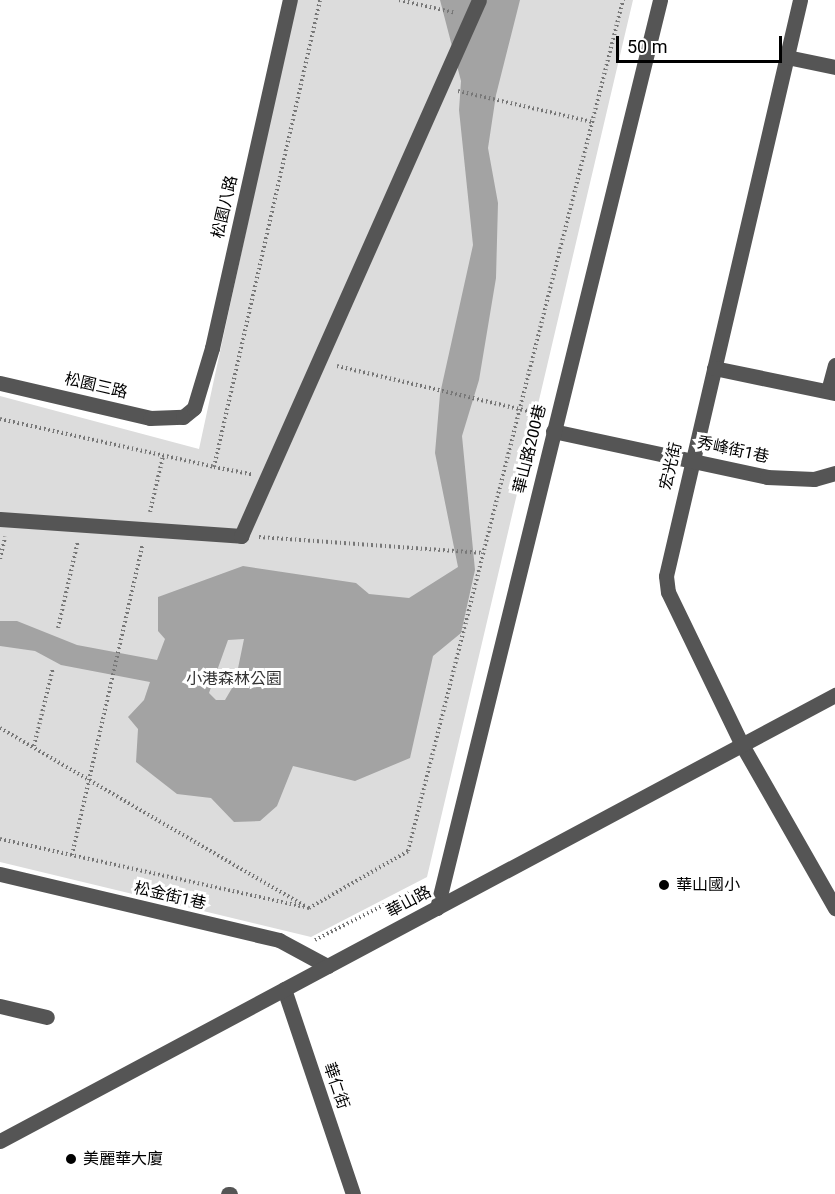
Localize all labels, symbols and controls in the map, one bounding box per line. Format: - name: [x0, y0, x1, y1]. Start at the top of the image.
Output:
- scale bar: [619, 24, 786, 62]
- text: 50 m: [627, 36, 667, 57]
- street label: 松園八路: [208, 174, 242, 240]
- street label: 松園三路: [63, 369, 129, 403]
- street label: 華山路200巷: [510, 403, 550, 495]
- street label: 秀峰街1巷: [695, 433, 771, 467]
- street label: 宏光街: [656, 440, 686, 492]
- park label: 小港森林公園: [186, 669, 282, 689]
- place label: 華山國小: [676, 875, 740, 895]
- street label: 松金街1巷: [132, 878, 208, 914]
- marker: 華山國小: [657, 878, 671, 892]
- street label: 華山路: [383, 882, 435, 922]
- street label: 華仁街: [319, 1060, 353, 1112]
- place label: 美麗華大廈: [83, 1149, 163, 1169]
- marker: 美麗華大廈: [64, 1152, 78, 1166]

